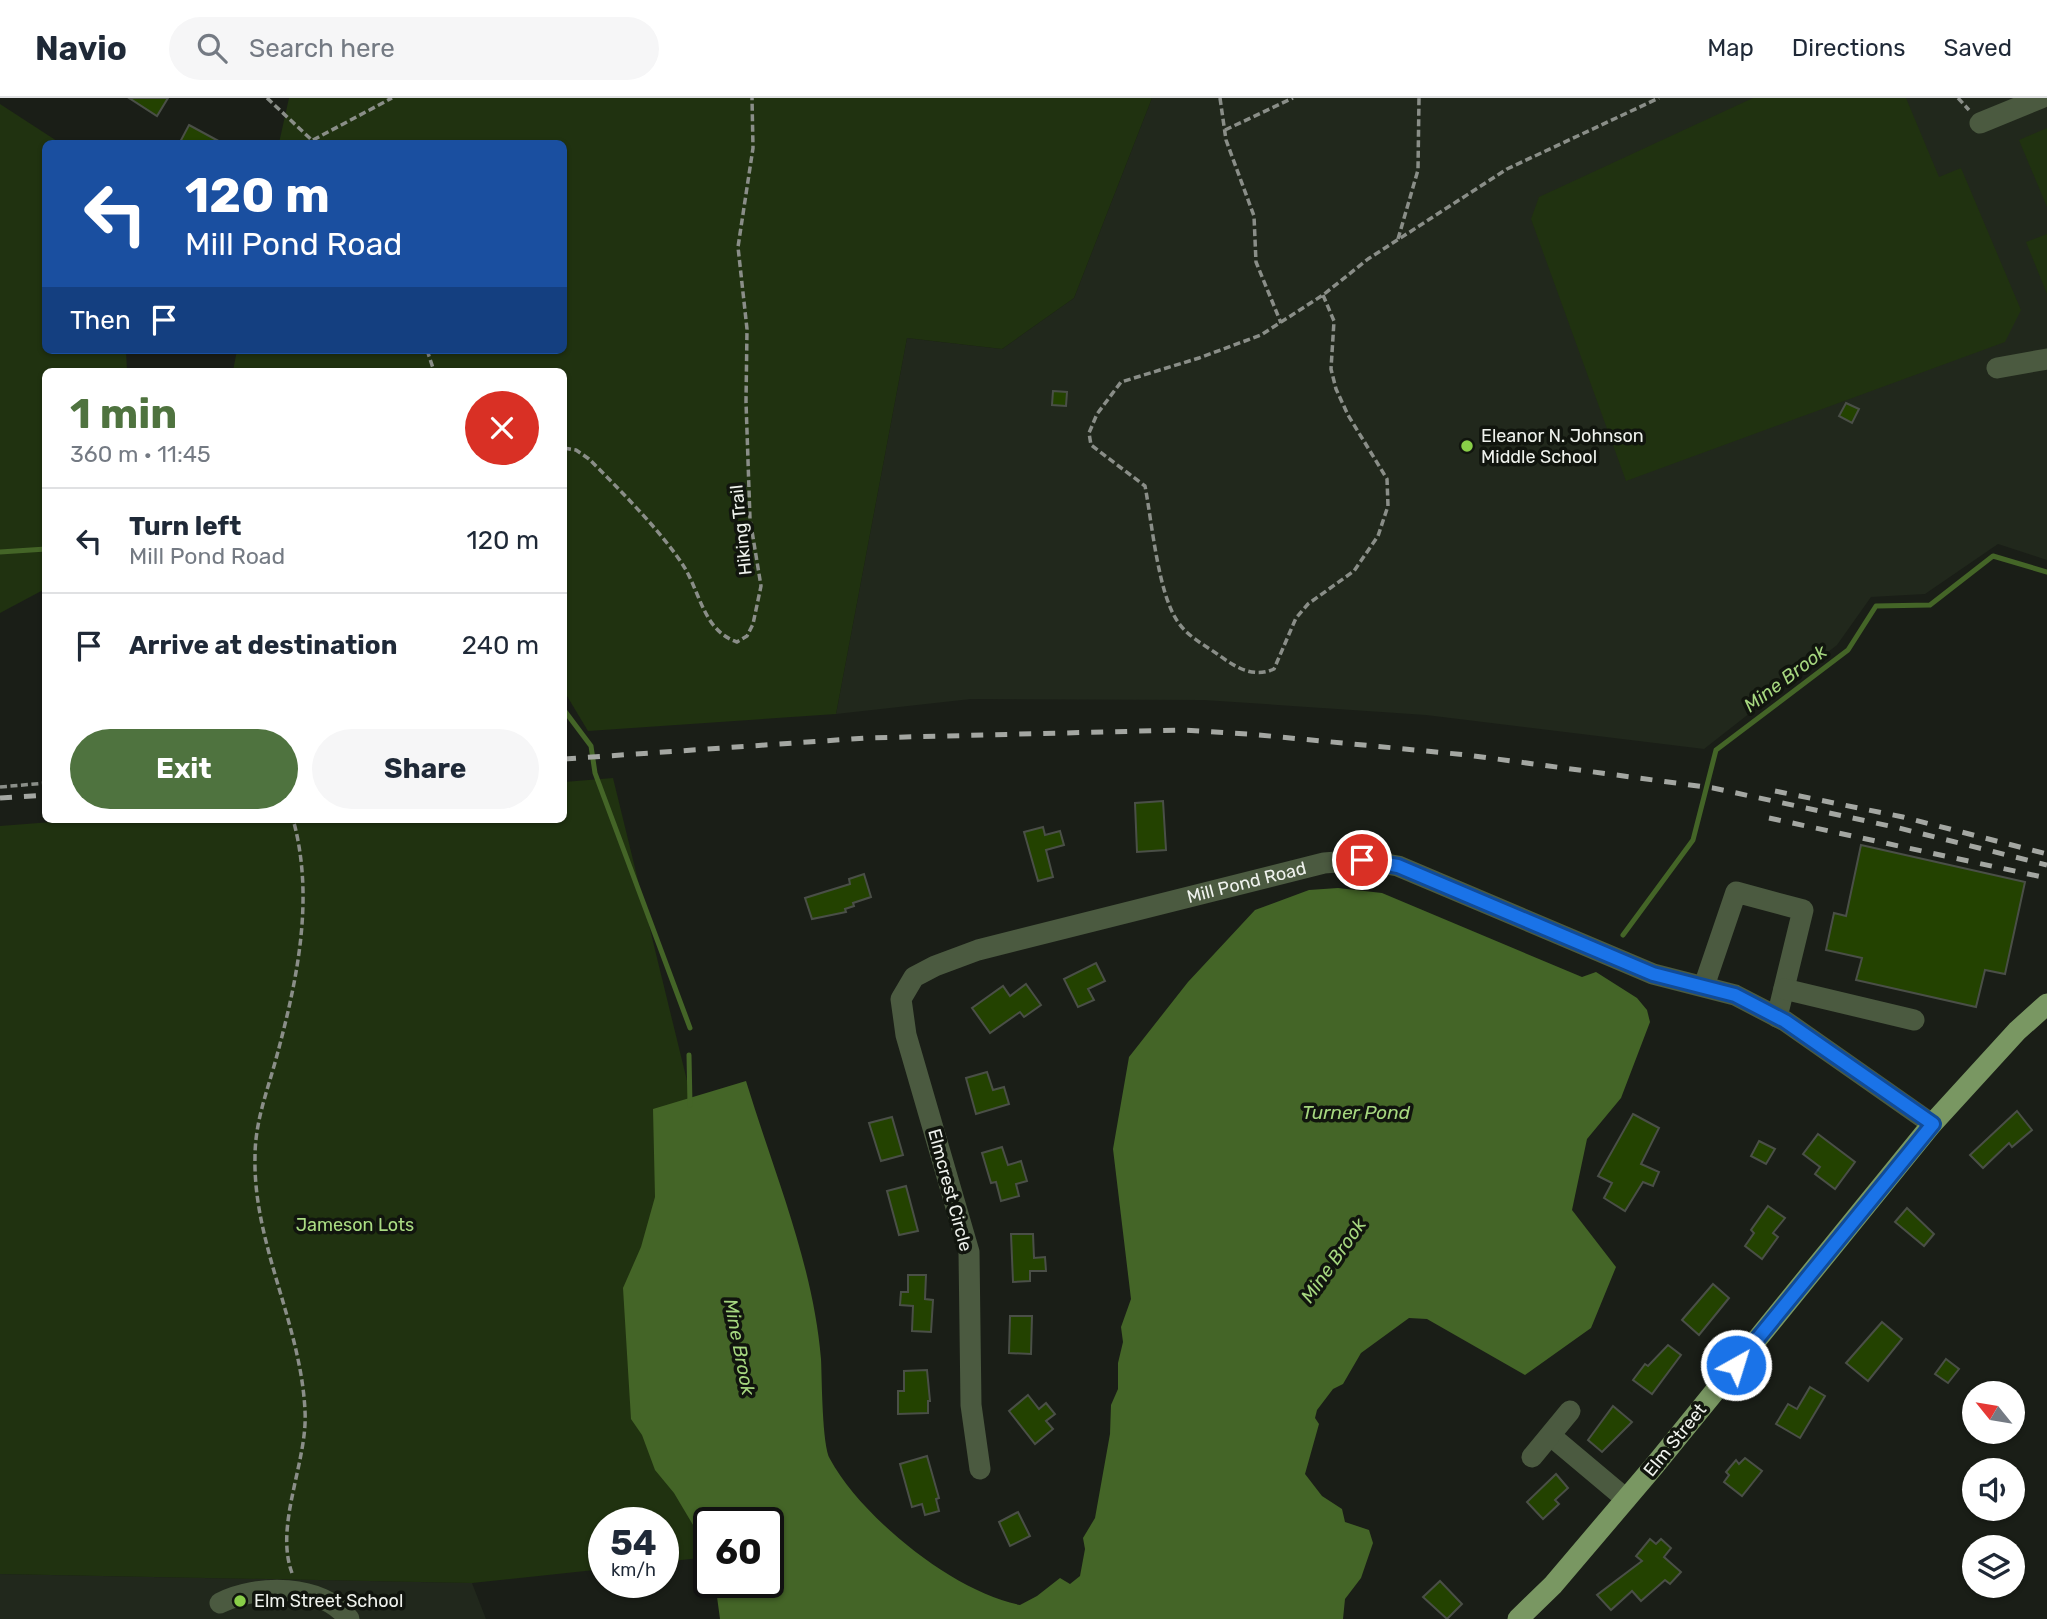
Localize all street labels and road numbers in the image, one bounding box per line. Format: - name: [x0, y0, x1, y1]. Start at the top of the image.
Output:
- street label: Hiking Trail: [725, 484, 757, 576]
- street label: Mill Pond Road: [1185, 857, 1309, 908]
- street label: Elmcrest Circle: [923, 1126, 977, 1254]
- street label: Elm Street: [1639, 1399, 1711, 1481]

